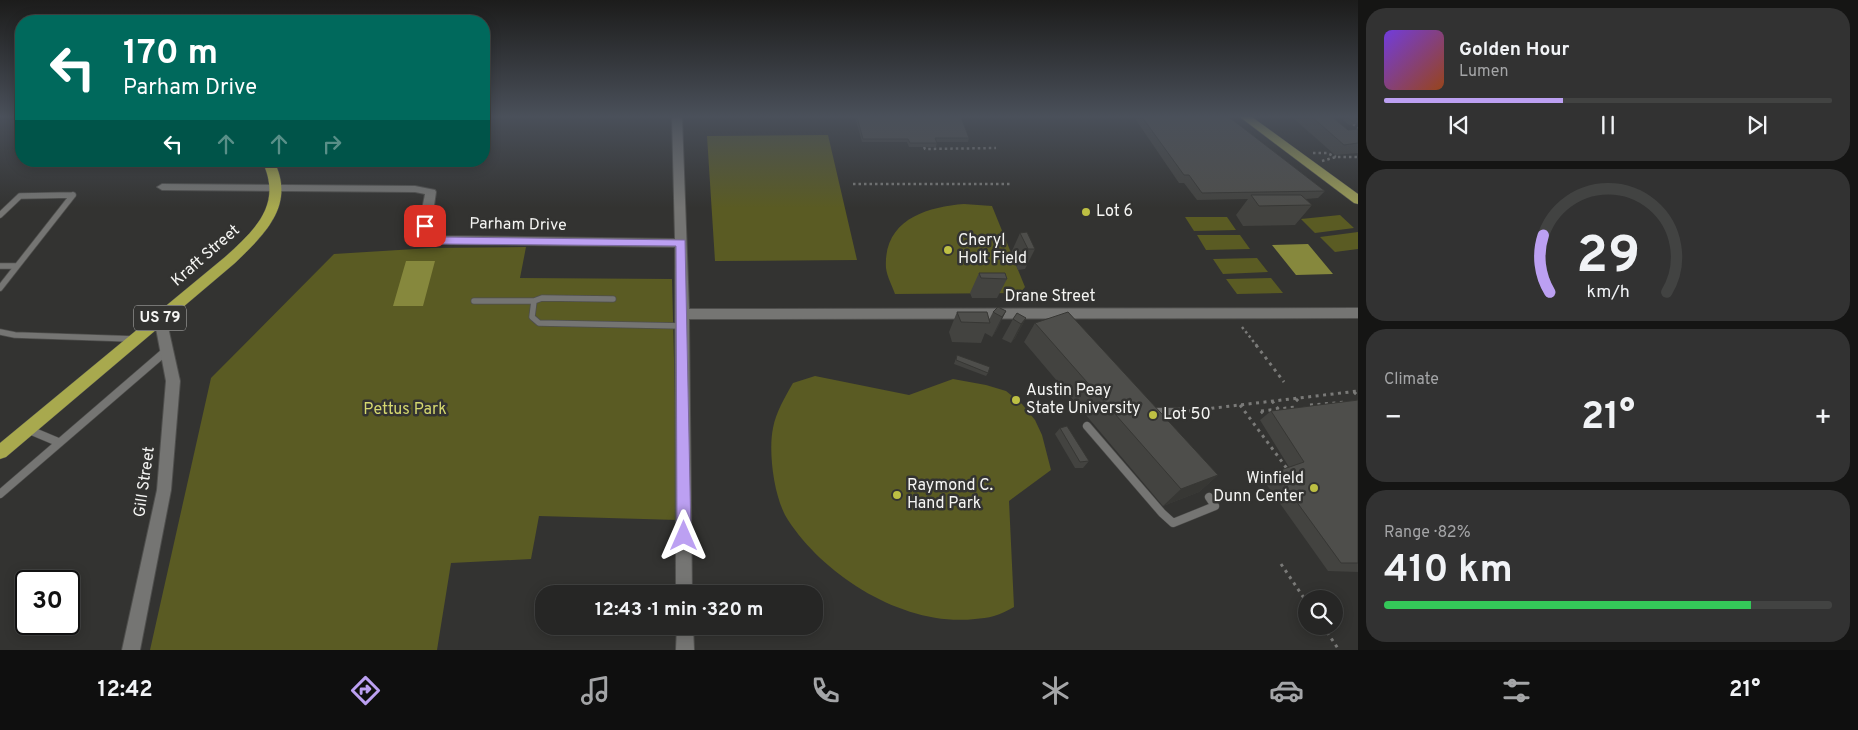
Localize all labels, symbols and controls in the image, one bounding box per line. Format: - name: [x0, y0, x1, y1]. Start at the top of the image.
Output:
- text: 170 m: [123, 32, 218, 76]
- icon: left: [40, 35, 105, 100]
- text: Golden Hour: [1459, 38, 1570, 62]
- text: Lumen: [1459, 62, 1509, 82]
- text: Parham Drive: [123, 75, 257, 102]
- icon: previous: [1445, 111, 1473, 139]
- icon: pause: [1594, 111, 1622, 139]
- icon: next: [1743, 111, 1771, 139]
- icon: left: [159, 130, 187, 158]
- icon: ahead: [212, 130, 240, 158]
- icon: ahead: [265, 130, 293, 158]
- icon: right: [318, 130, 346, 158]
- place label: Lot 6: [1096, 202, 1133, 222]
- pin: [404, 205, 446, 247]
- marker: Lot 6: [1080, 206, 1092, 218]
- icon: arrive: [411, 212, 439, 240]
- street label: Parham Drive: [469, 214, 567, 236]
- street label: Kraft Street: [168, 221, 244, 291]
- text: 29: [1576, 225, 1640, 291]
- place label: Cheryl Holt Field: [958, 231, 1027, 269]
- marker: Cheryl Holt Field: [942, 244, 954, 256]
- text: km/h: [1586, 281, 1630, 304]
- street label: Drane Street: [1004, 287, 1096, 307]
- road number: US 79: [134, 306, 186, 330]
- text: Climate: [1384, 370, 1439, 390]
- place label: Austin Peay State University: [1026, 381, 1141, 419]
- marker: Austin Peay State University: [1010, 394, 1022, 406]
- text: 21°: [1581, 394, 1635, 443]
- park label: Pettus Park: [363, 400, 447, 420]
- text: −: [1384, 401, 1402, 437]
- text: +: [1814, 401, 1832, 437]
- place label: Lot 50: [1163, 405, 1211, 425]
- marker: Lot 50: [1147, 409, 1159, 421]
- street label: Gill Street: [130, 445, 160, 519]
- place label: Winfield Dunn Center: [1213, 469, 1304, 507]
- place label: Raymond C. Hand Park: [907, 476, 993, 514]
- marker: Winfield Dunn Center: [1308, 482, 1320, 494]
- marker: Raymond C. Hand Park: [891, 489, 903, 501]
- position arrow: [657, 509, 709, 561]
- text: Range · 82%: [1384, 523, 1471, 543]
- text: 410 km: [1384, 547, 1513, 596]
- speed limit sign: 30: [15, 570, 80, 635]
- map controls: [1298, 590, 1343, 635]
- button: search: [1298, 590, 1343, 635]
- text: 12:43 · 1 min · 320 m: [595, 598, 763, 622]
- icon: directions: [348, 673, 383, 708]
- icon: music: [578, 673, 613, 708]
- icon: phone: [808, 673, 843, 708]
- icon: climate: [1038, 673, 1073, 708]
- icon: car: [1269, 673, 1304, 708]
- icon: filters: [1499, 673, 1534, 708]
- text: 12:42: [98, 677, 153, 704]
- text: 21°: [1729, 677, 1760, 704]

